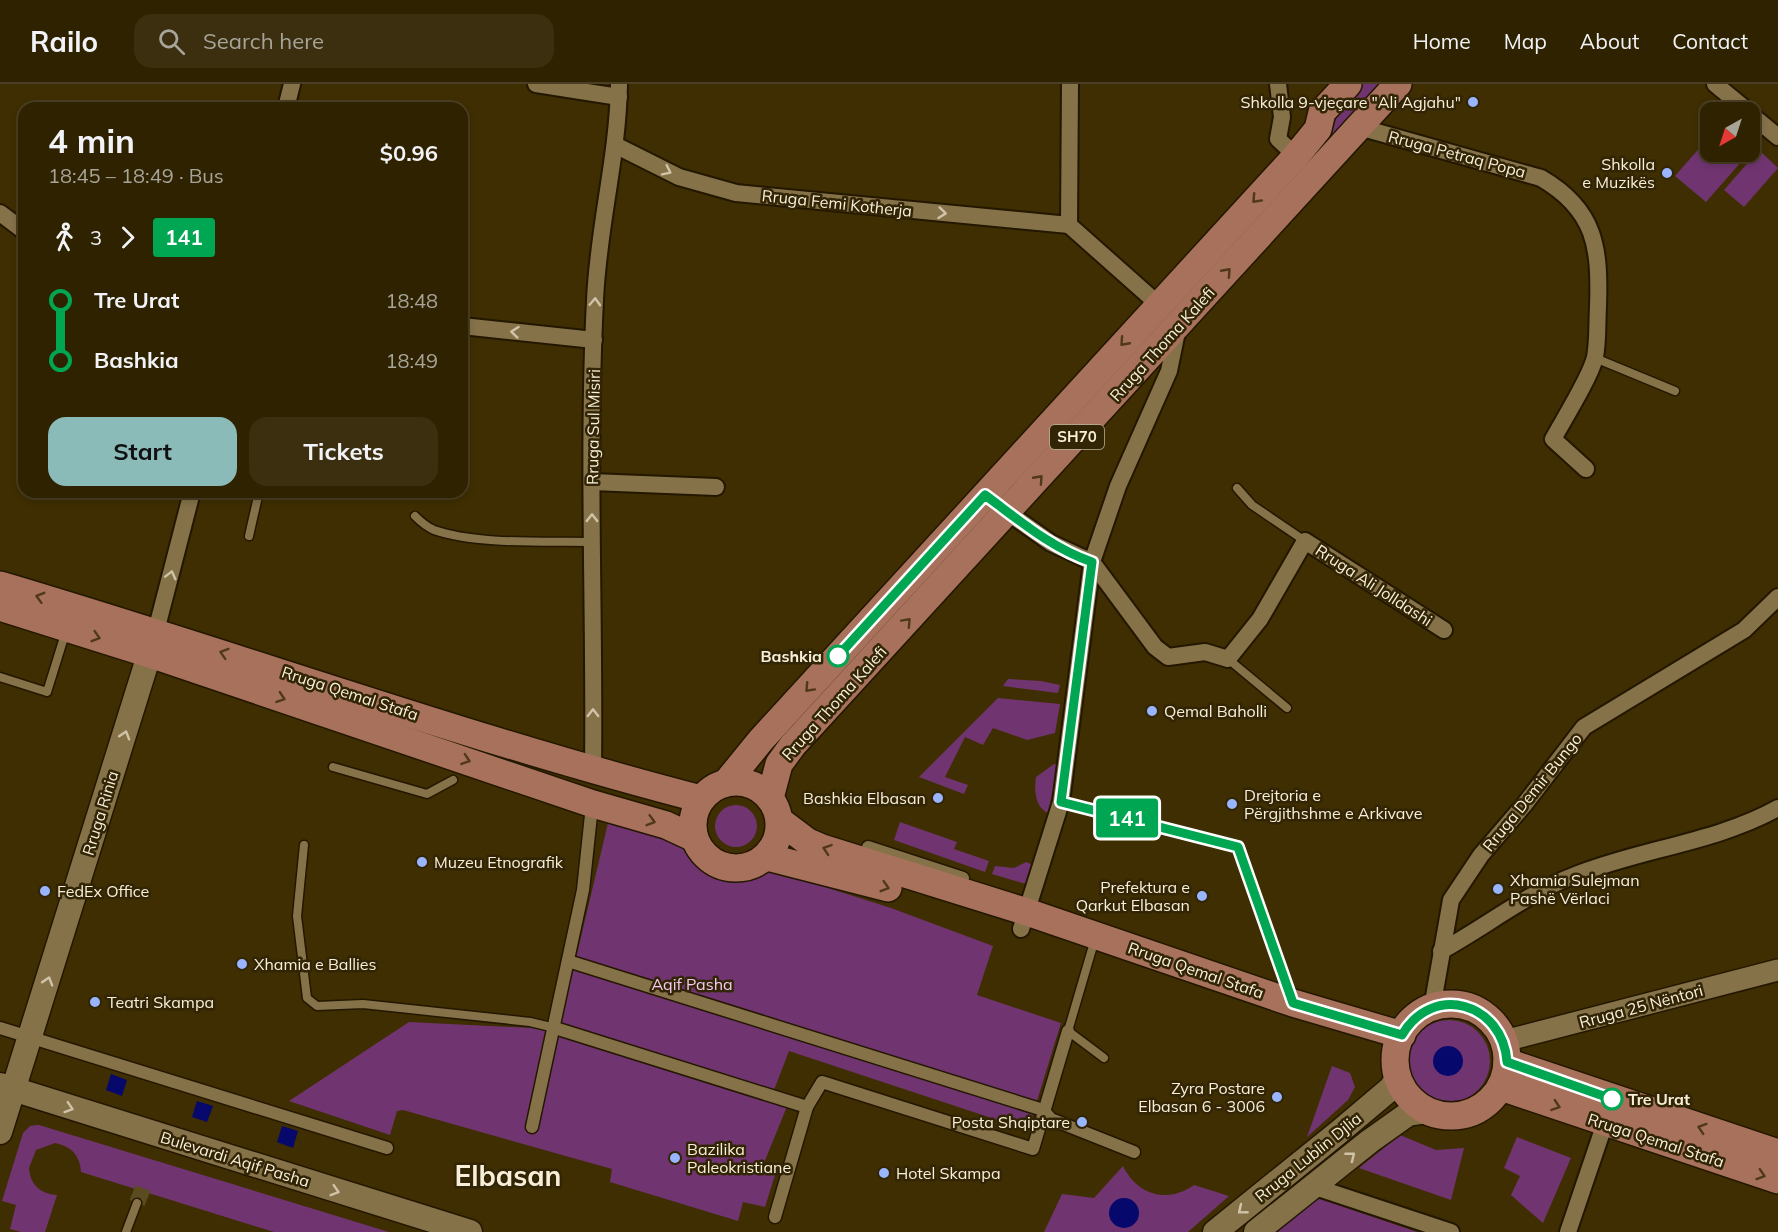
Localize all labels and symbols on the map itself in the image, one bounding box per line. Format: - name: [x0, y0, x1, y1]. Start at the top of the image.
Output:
- place label: Shkolla 9-vjeçare "Ali Agjahu": [1240, 92, 1461, 112]
- marker: Shkolla 9-vjeçare "Ali Agjahu": [1466, 95, 1480, 109]
- north arrow: [1700, 102, 1760, 162]
- street label: Rruga Petraq Popa: [1386, 126, 1528, 182]
- place label: Shkolla e Muzikës: [1582, 154, 1655, 192]
- one-way arrow: [661, 164, 672, 175]
- marker: Shkolla e Muzikës: [1660, 166, 1674, 180]
- street label: Rruga Femi Kotherja: [761, 185, 913, 221]
- one-way arrow: [1252, 192, 1263, 202]
- one-way arrow: [937, 206, 946, 219]
- one-way arrow: [1220, 269, 1231, 279]
- street label: Rruga Thoma Kalefi: [1105, 283, 1219, 405]
- one-way arrow: [589, 297, 602, 306]
- one-way arrow: [511, 326, 520, 339]
- one-way arrow: [1120, 335, 1131, 346]
- street label: Rruga Sul Misiri: [582, 369, 604, 485]
- road number: SH70: [1050, 425, 1104, 449]
- one-way arrow: [1032, 475, 1043, 486]
- one-way arrow: [586, 513, 598, 522]
- street label: Rruga Ali Jolldashi: [1312, 540, 1436, 630]
- one-way arrow: [164, 570, 177, 580]
- one-way arrow: [35, 592, 46, 604]
- one-way arrow: [900, 618, 911, 629]
- one-way arrow: [90, 630, 101, 642]
- street label: Rruga Thoma Kalefi: [777, 642, 891, 764]
- marker: Bashkia: [827, 645, 849, 667]
- place label: Bashkia: [760, 646, 822, 666]
- one-way arrow: [219, 647, 230, 660]
- street label: Rruga Qemal Stafa: [279, 662, 421, 724]
- one-way arrow: [805, 682, 816, 692]
- one-way arrow: [275, 690, 286, 703]
- place label: Qemal Baholli: [1164, 701, 1267, 721]
- marker: Qemal Baholli: [1145, 704, 1159, 718]
- one-way arrow: [587, 708, 599, 717]
- street label: Rruga Demir Bungo: [1478, 729, 1586, 855]
- one-way arrow: [118, 730, 130, 741]
- one-way arrow: [460, 753, 471, 766]
- street label: Rruga Rinia: [78, 768, 122, 858]
- place label: Drejtoria e Përgjithshme e Arkivave: [1244, 785, 1422, 823]
- place label: Bashkia Elbasan: [803, 788, 926, 808]
- marker: Bashkia Elbasan: [931, 791, 945, 805]
- marker: Drejtoria e Përgjithshme e Arkivave: [1225, 797, 1239, 811]
- line badge: 141: [1092, 798, 1162, 838]
- one-way arrow: [645, 814, 656, 826]
- one-way arrow: [822, 843, 833, 856]
- place label: Muzeu Etnografik: [434, 852, 564, 872]
- marker: Muzeu Etnografik: [415, 855, 429, 869]
- place label: Xhamia Sulejman Pashë Vërlaci: [1510, 870, 1640, 908]
- place label: Prefektura e Qarkut Elbasan: [1076, 877, 1190, 915]
- one-way arrow: [879, 880, 890, 892]
- place label: FedEx Office: [57, 881, 149, 901]
- marker: Xhamia Sulejman Pashë Vërlaci: [1491, 882, 1505, 896]
- marker: FedEx Office: [38, 884, 52, 898]
- marker: Prefektura e Qarkut Elbasan: [1195, 889, 1209, 903]
- street label: Rruga Qemal Stafa: [1125, 937, 1267, 1003]
- place label: Xhamia e Ballies: [254, 954, 377, 974]
- marker: Xhamia e Ballies: [235, 957, 249, 971]
- park label: Aqif Pasha: [651, 974, 733, 994]
- one-way arrow: [41, 976, 53, 987]
- street label: Rruga 25 Nëntori: [1577, 980, 1705, 1032]
- place label: Teatri Skampa: [107, 992, 214, 1012]
- marker: Teatri Skampa: [88, 995, 102, 1009]
- place label: Zyra Postare Elbasan 6 - 3006: [1138, 1078, 1265, 1116]
- marker: Tre Urat: [1601, 1088, 1623, 1110]
- place label: Tre Urat: [1628, 1089, 1690, 1109]
- marker: Zyra Postare Elbasan 6 - 3006: [1270, 1090, 1284, 1104]
- one-way arrow: [1550, 1099, 1561, 1112]
- one-way arrow: [63, 1101, 74, 1113]
- street label: Rruga Lublin Djlia: [1251, 1108, 1365, 1206]
- street label: Rruga Qemal Stafa: [1585, 1109, 1727, 1171]
- place label: Posta Shqiptare: [952, 1112, 1070, 1132]
- marker: Posta Shqiptare: [1075, 1115, 1089, 1129]
- one-way arrow: [1698, 1123, 1708, 1136]
- street label: Bulevardi Aqif Pasha: [158, 1127, 312, 1191]
- place label: Bazilika Paleokristiane: [687, 1139, 791, 1177]
- marker: Bazilika Paleokristiane: [668, 1151, 682, 1165]
- one-way arrow: [1344, 1153, 1355, 1164]
- district label: Elbasan: [455, 1158, 561, 1193]
- place label: Hotel Skampa: [896, 1163, 1001, 1183]
- marker: Hotel Skampa: [877, 1166, 891, 1180]
- one-way arrow: [1755, 1167, 1766, 1180]
- one-way arrow: [330, 1184, 340, 1196]
- one-way arrow: [1238, 1203, 1249, 1214]

